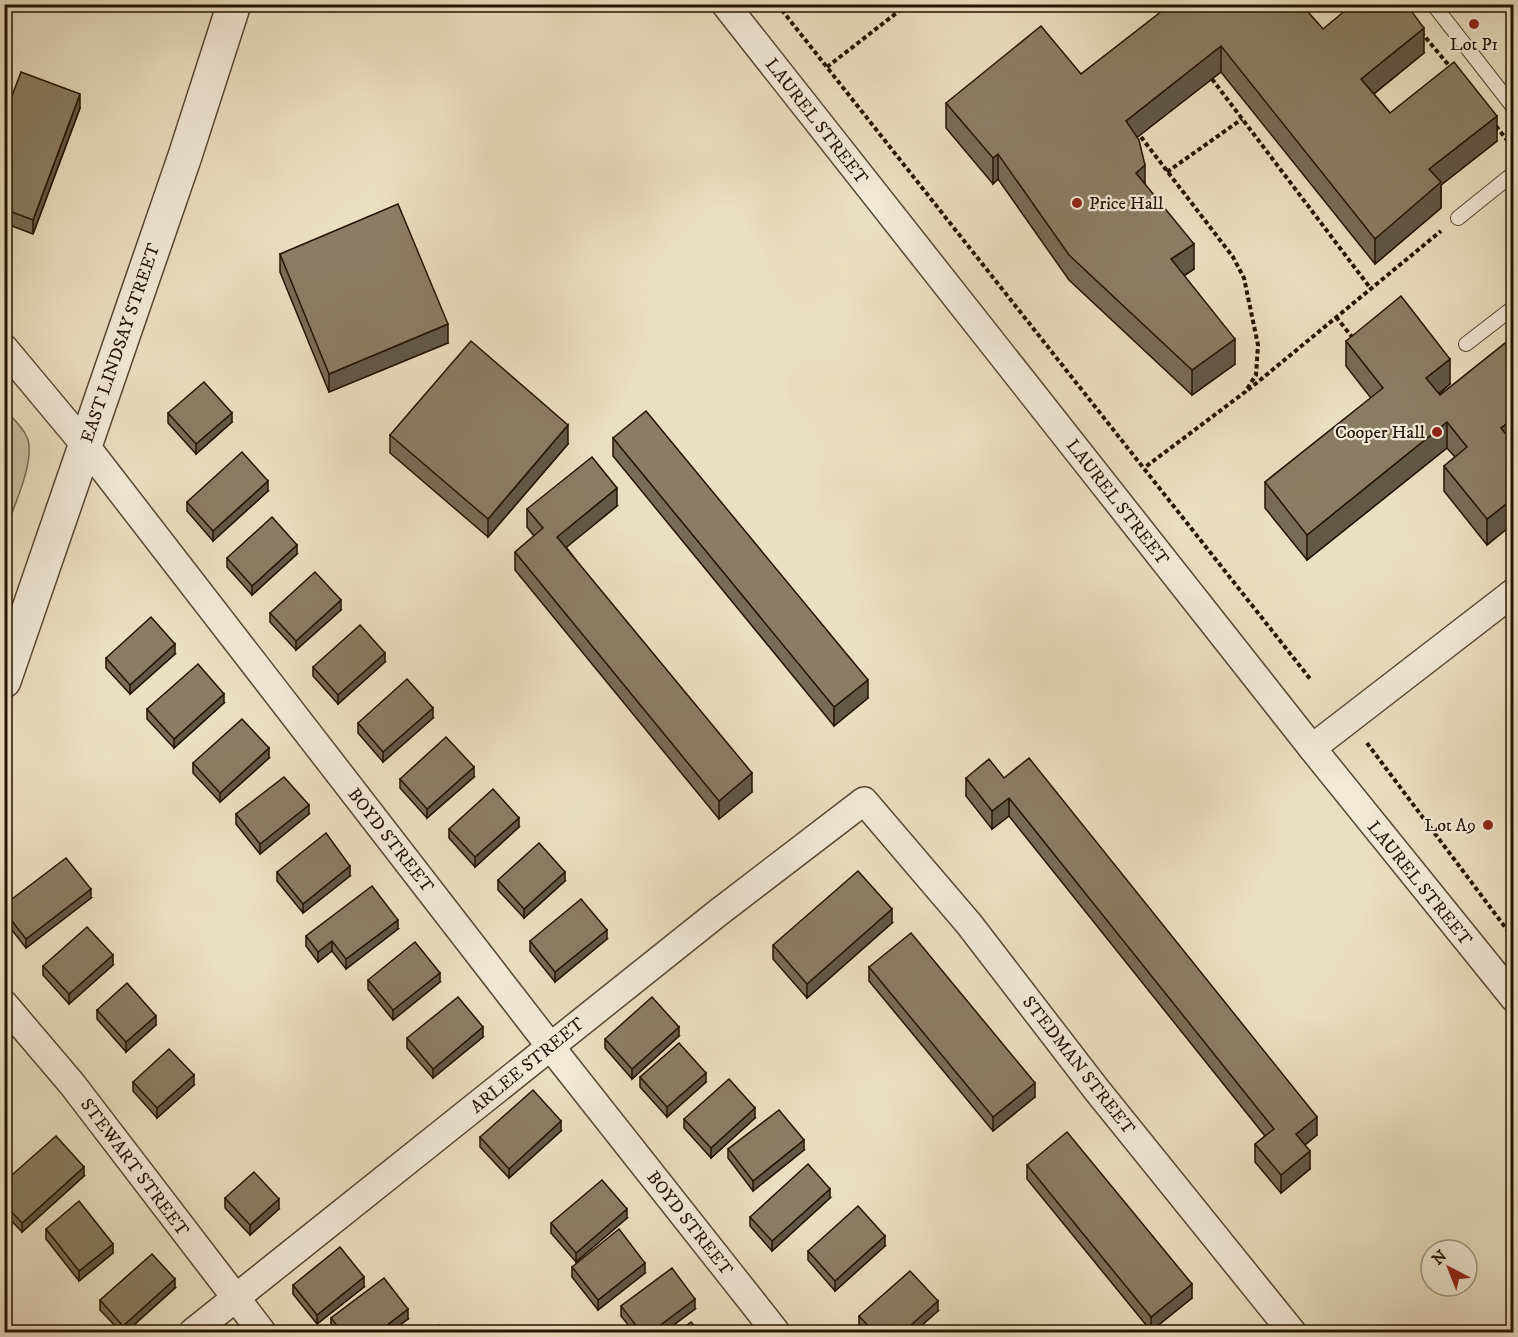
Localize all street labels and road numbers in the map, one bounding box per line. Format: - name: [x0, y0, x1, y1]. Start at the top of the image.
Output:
- street label: LAUREL STREET: [760, 54, 873, 189]
- street label: EAST LINDSAY STREET: [76, 240, 166, 446]
- street label: LAUREL STREET: [1061, 435, 1174, 570]
- street label: BOYD STREET: [343, 784, 438, 898]
- street label: LAUREL STREET: [1362, 817, 1476, 951]
- street label: STEDMAN STREET: [1017, 992, 1139, 1140]
- street label: ARLEE STREET: [466, 1013, 589, 1118]
- street label: STEWART STREET: [75, 1094, 193, 1241]
- street label: BOYD STREET: [642, 1167, 737, 1281]

